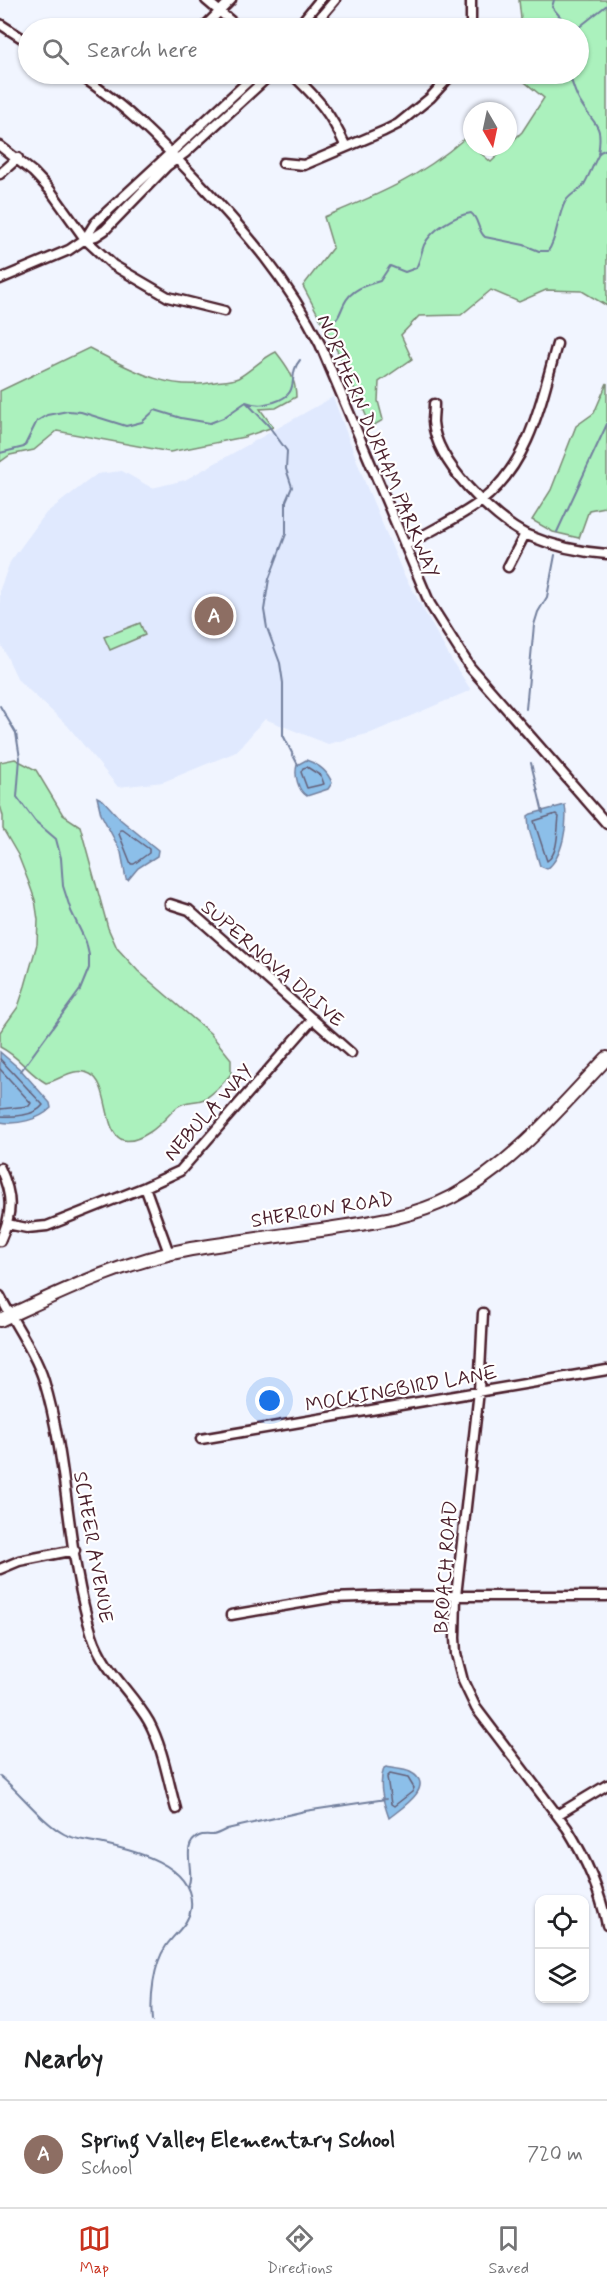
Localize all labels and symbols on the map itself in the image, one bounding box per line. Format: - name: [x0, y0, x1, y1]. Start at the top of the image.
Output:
- north arrow: [463, 102, 517, 156]
- street label: NORTHERN DURHAM PARKWAY: [310, 311, 446, 583]
- pin: A: [194, 594, 234, 638]
- street label: SUPERNOVA DRIVE: [195, 894, 349, 1034]
- street label: NEBULA WAY: [158, 1059, 260, 1167]
- street label: SHERRON ROAD: [249, 1186, 395, 1235]
- street label: MOCKINGBIRD LANE: [303, 1359, 499, 1420]
- your location: [255, 1386, 284, 1415]
- street label: SCHEER AVENUE: [66, 1469, 119, 1625]
- street label: BROACH ROAD: [428, 1500, 465, 1635]

